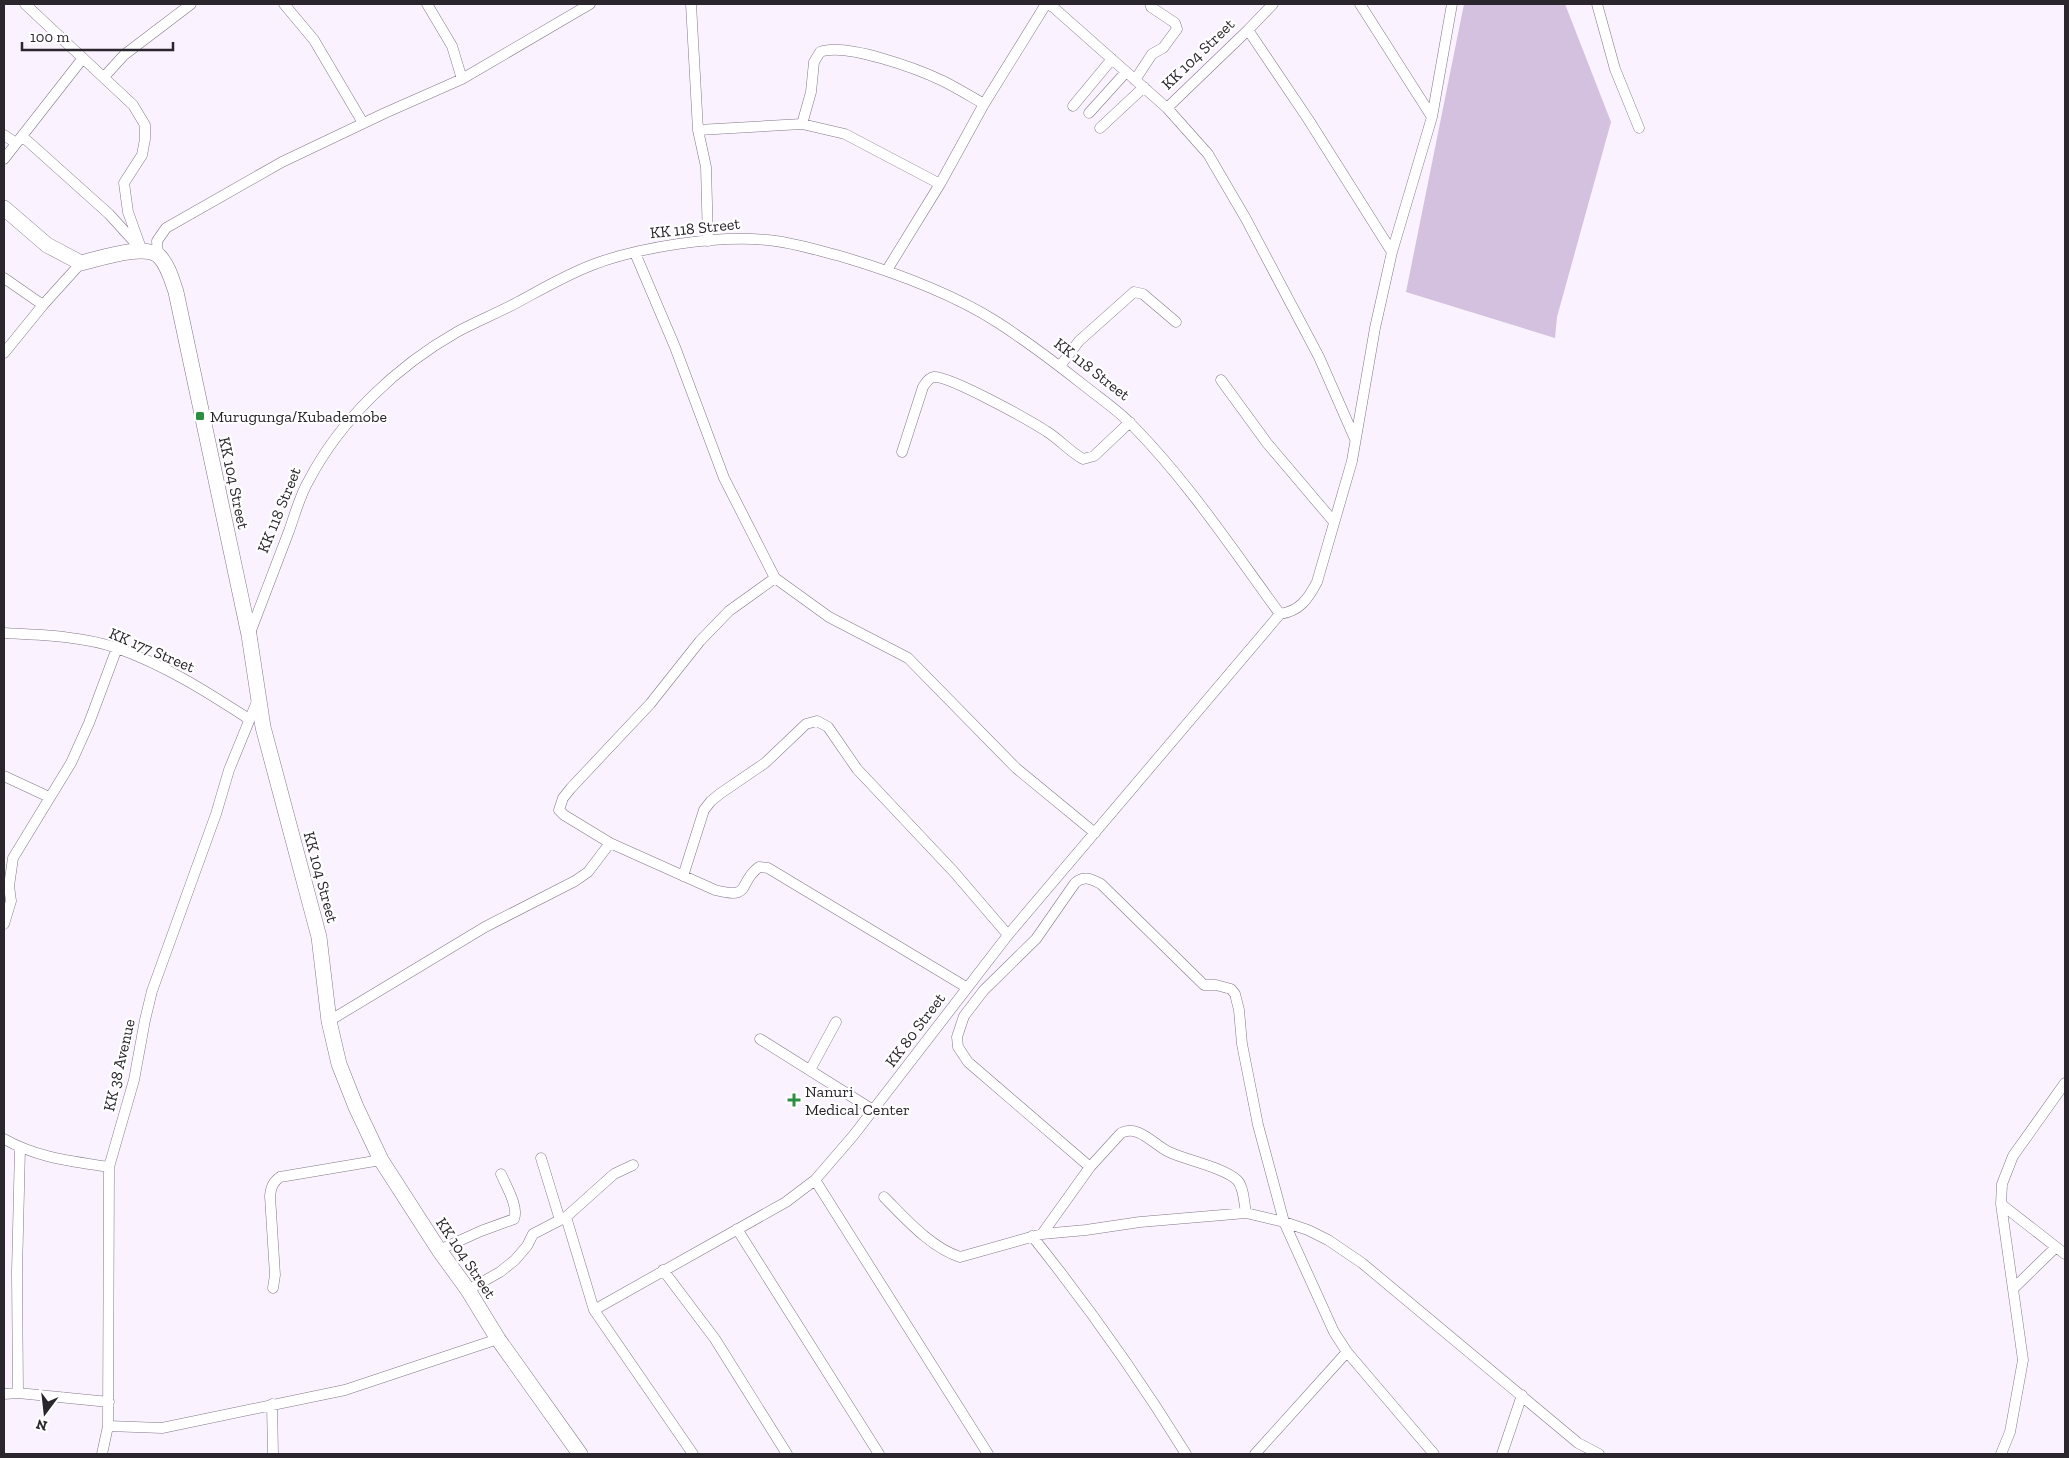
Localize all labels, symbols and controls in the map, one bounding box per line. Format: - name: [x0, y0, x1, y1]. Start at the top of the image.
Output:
- street label: KK 104 Street: [1158, 15, 1238, 93]
- scale bar: [22, 20, 174, 52]
- text: 100 m: [30, 28, 69, 46]
- street label: KK 118 Street: [649, 214, 741, 242]
- street label: KK 118 Street: [1050, 334, 1134, 404]
- place label: Murugunga/Kubademobe: [210, 407, 387, 426]
- marker: Murugunga/Kubademobe: [194, 410, 206, 422]
- street label: KK 104 Street: [215, 435, 253, 531]
- street label: KK 118 Street: [253, 464, 305, 556]
- street label: KK 177 Street: [107, 624, 198, 676]
- street label: KK 104 Street: [300, 829, 342, 925]
- street label: KK 80 Street: [881, 989, 949, 1071]
- street label: KK 38 Avenue: [99, 1017, 139, 1113]
- place label: Nanuri Medical Center: [805, 1082, 910, 1119]
- marker: Nanuri Medical Center: [787, 1093, 801, 1107]
- street label: KK 104 Street: [432, 1214, 500, 1302]
- north arrow: [20, 1388, 70, 1438]
- text: N: [34, 1415, 49, 1435]

